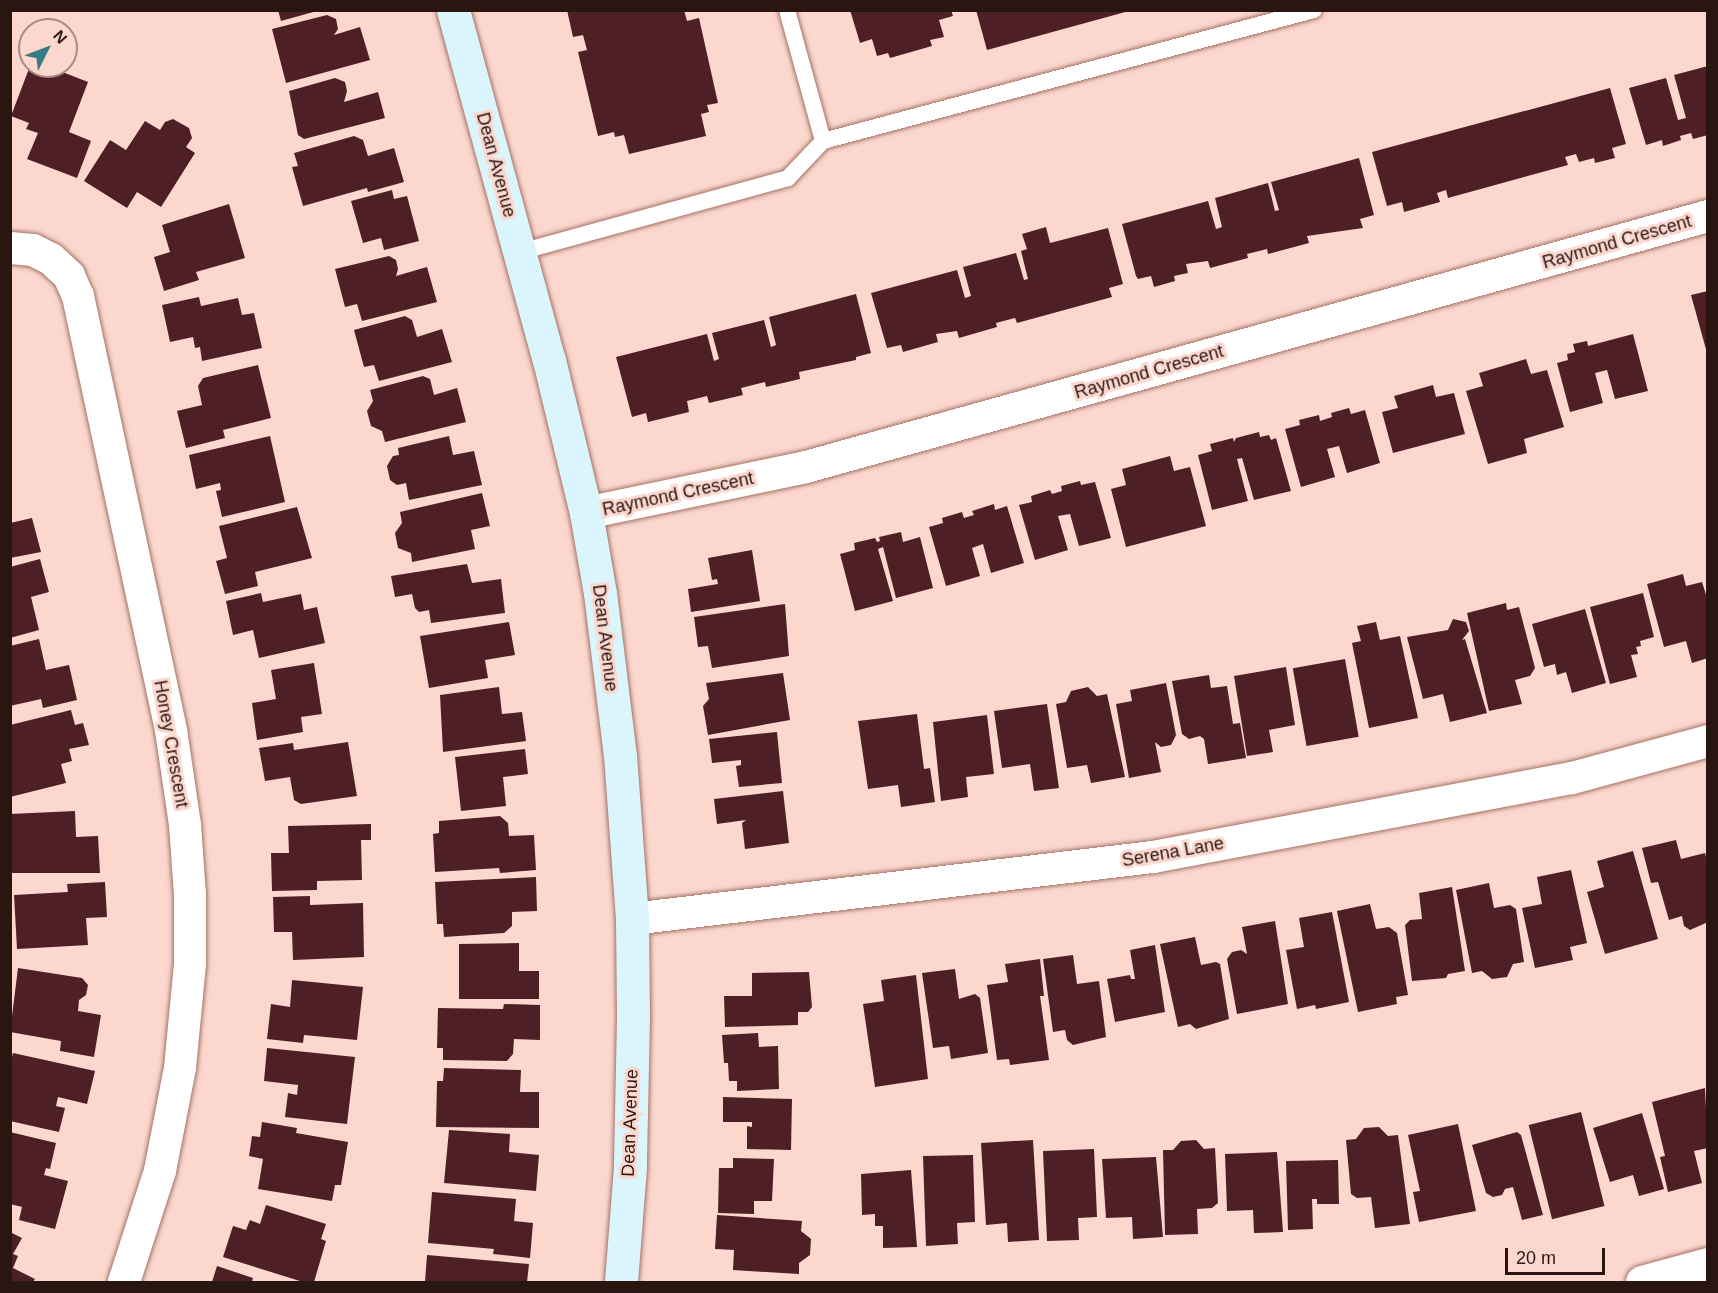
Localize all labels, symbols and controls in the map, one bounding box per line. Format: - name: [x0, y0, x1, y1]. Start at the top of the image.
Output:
- north arrow: [18, 18, 78, 78]
- text: N: [50, 27, 70, 47]
- street label: Dean Avenue: [471, 110, 521, 220]
- street label: Raymond Crescent: [1540, 210, 1694, 274]
- street label: Raymond Crescent: [1072, 340, 1226, 404]
- street label: Raymond Crescent: [600, 467, 756, 521]
- street label: Dean Avenue: [588, 583, 622, 693]
- street label: Honey Crescent: [149, 679, 193, 809]
- street label: Serena Lane: [1120, 832, 1226, 872]
- street label: Dean Avenue: [617, 1068, 643, 1178]
- scale bar: [1508, 1236, 1608, 1274]
- text: 20 m: [1516, 1248, 1556, 1268]

